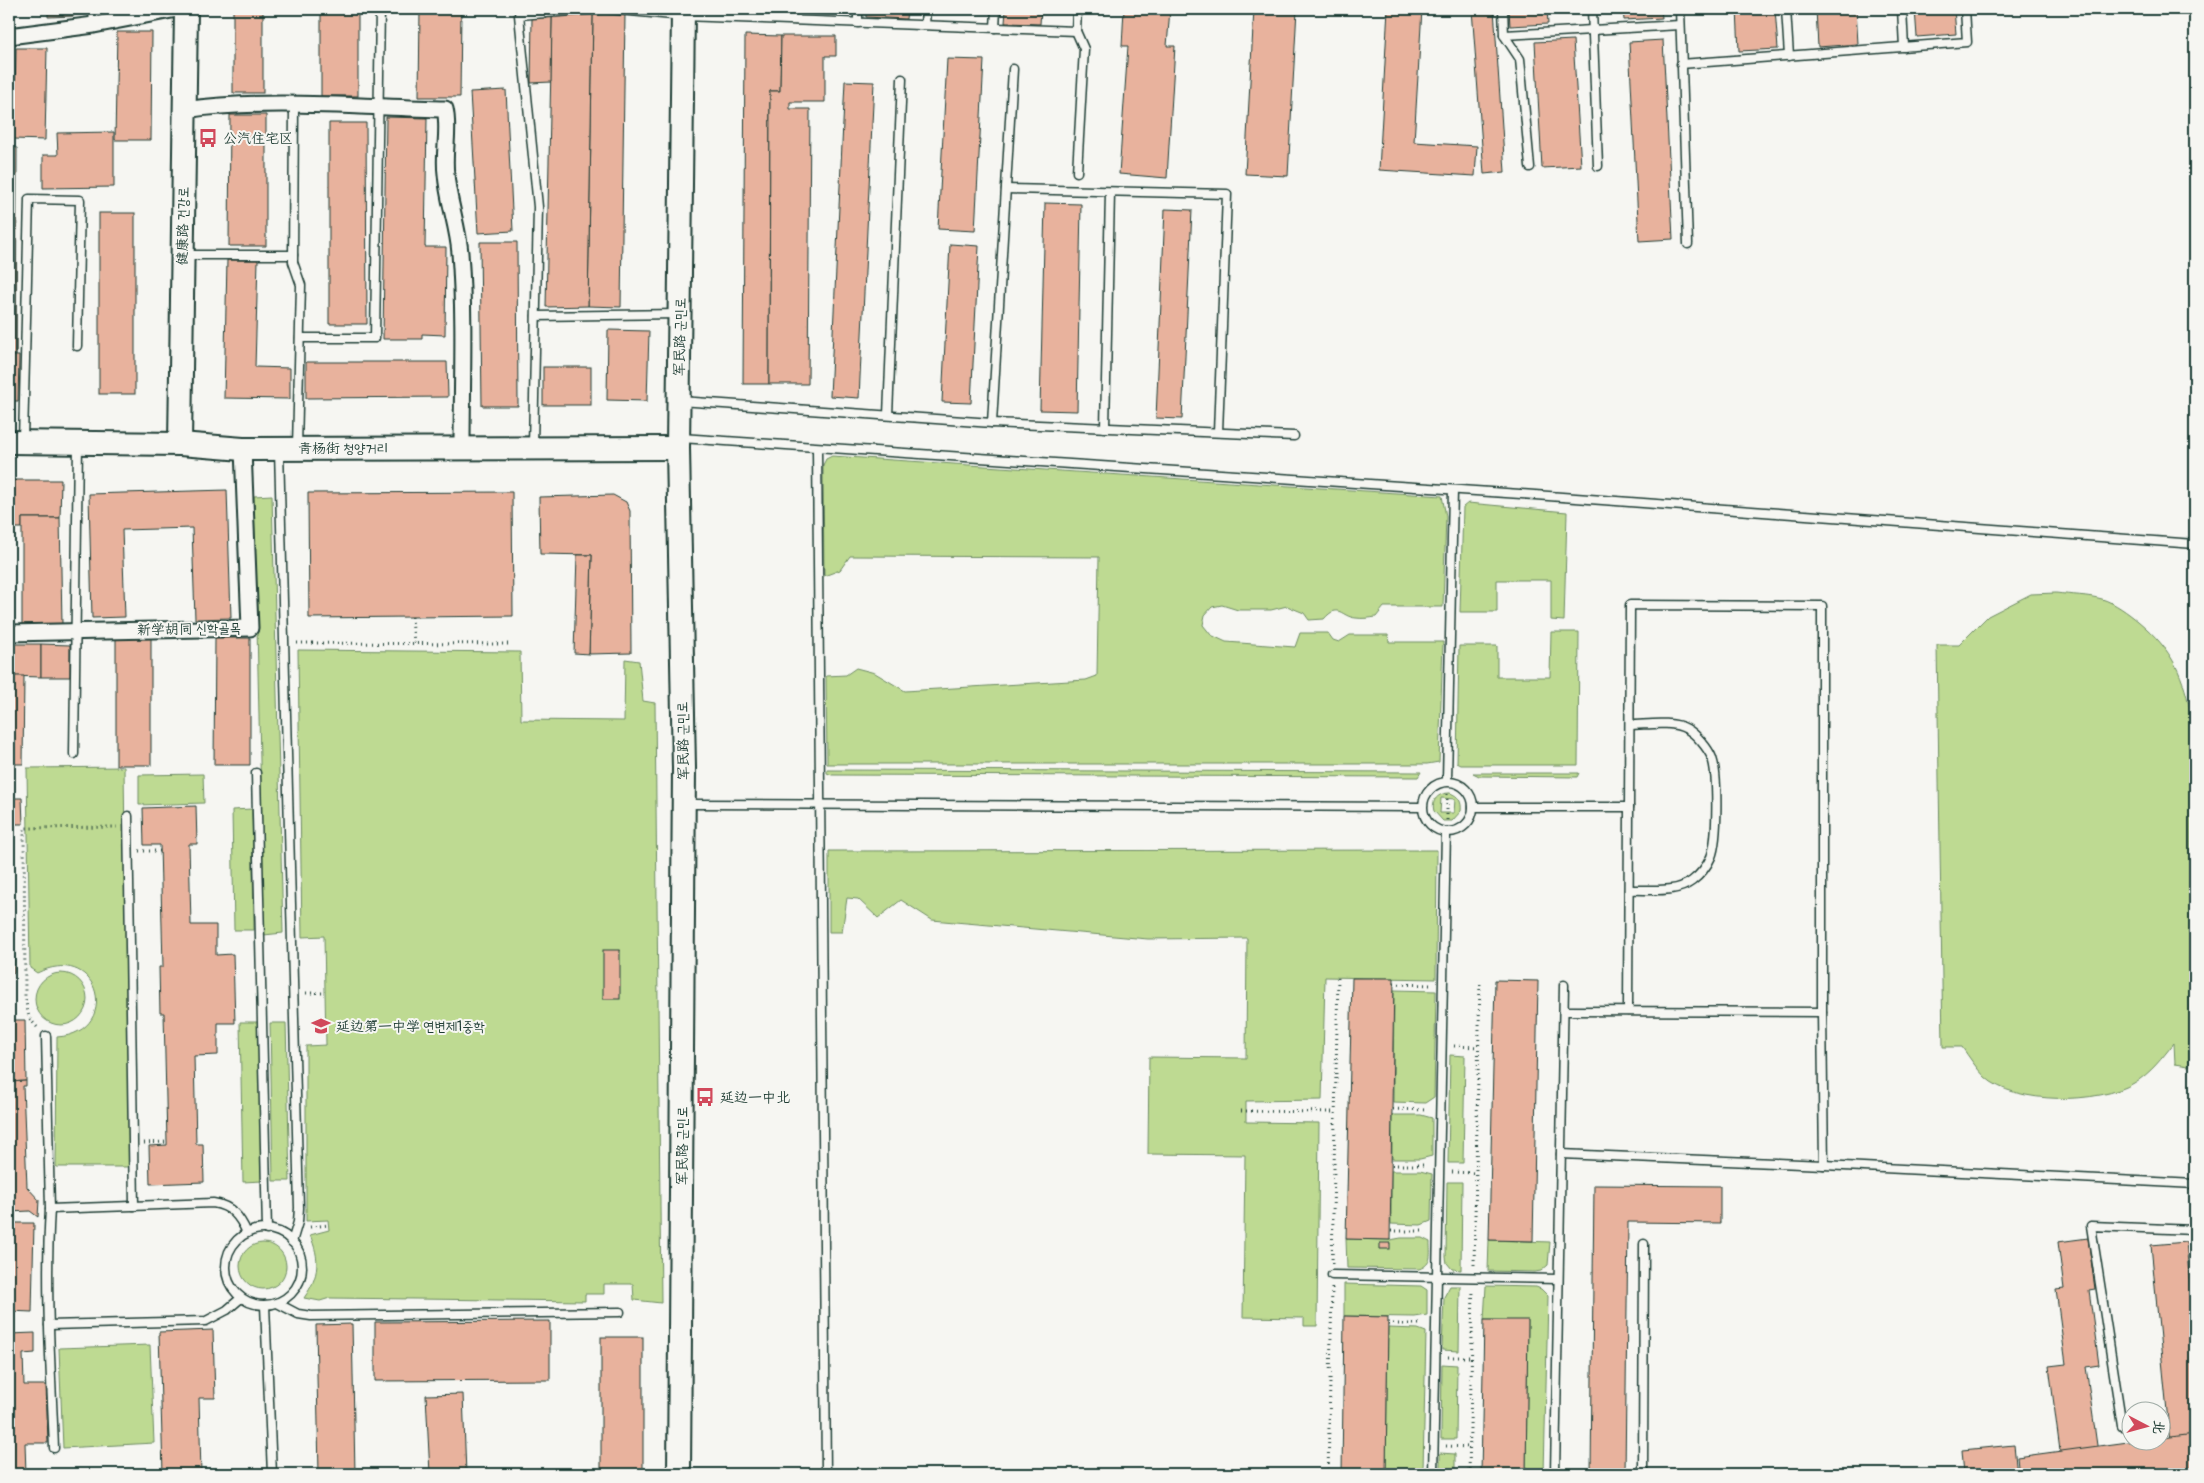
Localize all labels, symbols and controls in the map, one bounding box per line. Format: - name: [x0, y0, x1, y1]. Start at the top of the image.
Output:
- bus stop icon: 公汽住宅区: [197, 127, 219, 149]
- place label: 公汽住宅区: [223, 130, 293, 147]
- street label: 健康路 건강로: [174, 186, 192, 266]
- street label: 军民路 군민로: [671, 297, 689, 377]
- street label: 青杨街 청양거리: [298, 440, 388, 457]
- street label: 新学胡同 신학골목: [137, 620, 241, 638]
- street label: 军民路 군민로: [674, 701, 692, 781]
- school or university icon: 延边第一中学 연변제1중학: [310, 1015, 332, 1037]
- place label: 延边第一中学 연변제1중학: [336, 1018, 485, 1035]
- bus stop icon: 延边一中北: [694, 1086, 716, 1108]
- place label: 延边一中北: [720, 1089, 790, 1106]
- street label: 军民路 군민로: [674, 1107, 691, 1185]
- north arrow: [2122, 1400, 2172, 1450]
- text: 北: [2149, 1419, 2168, 1435]

